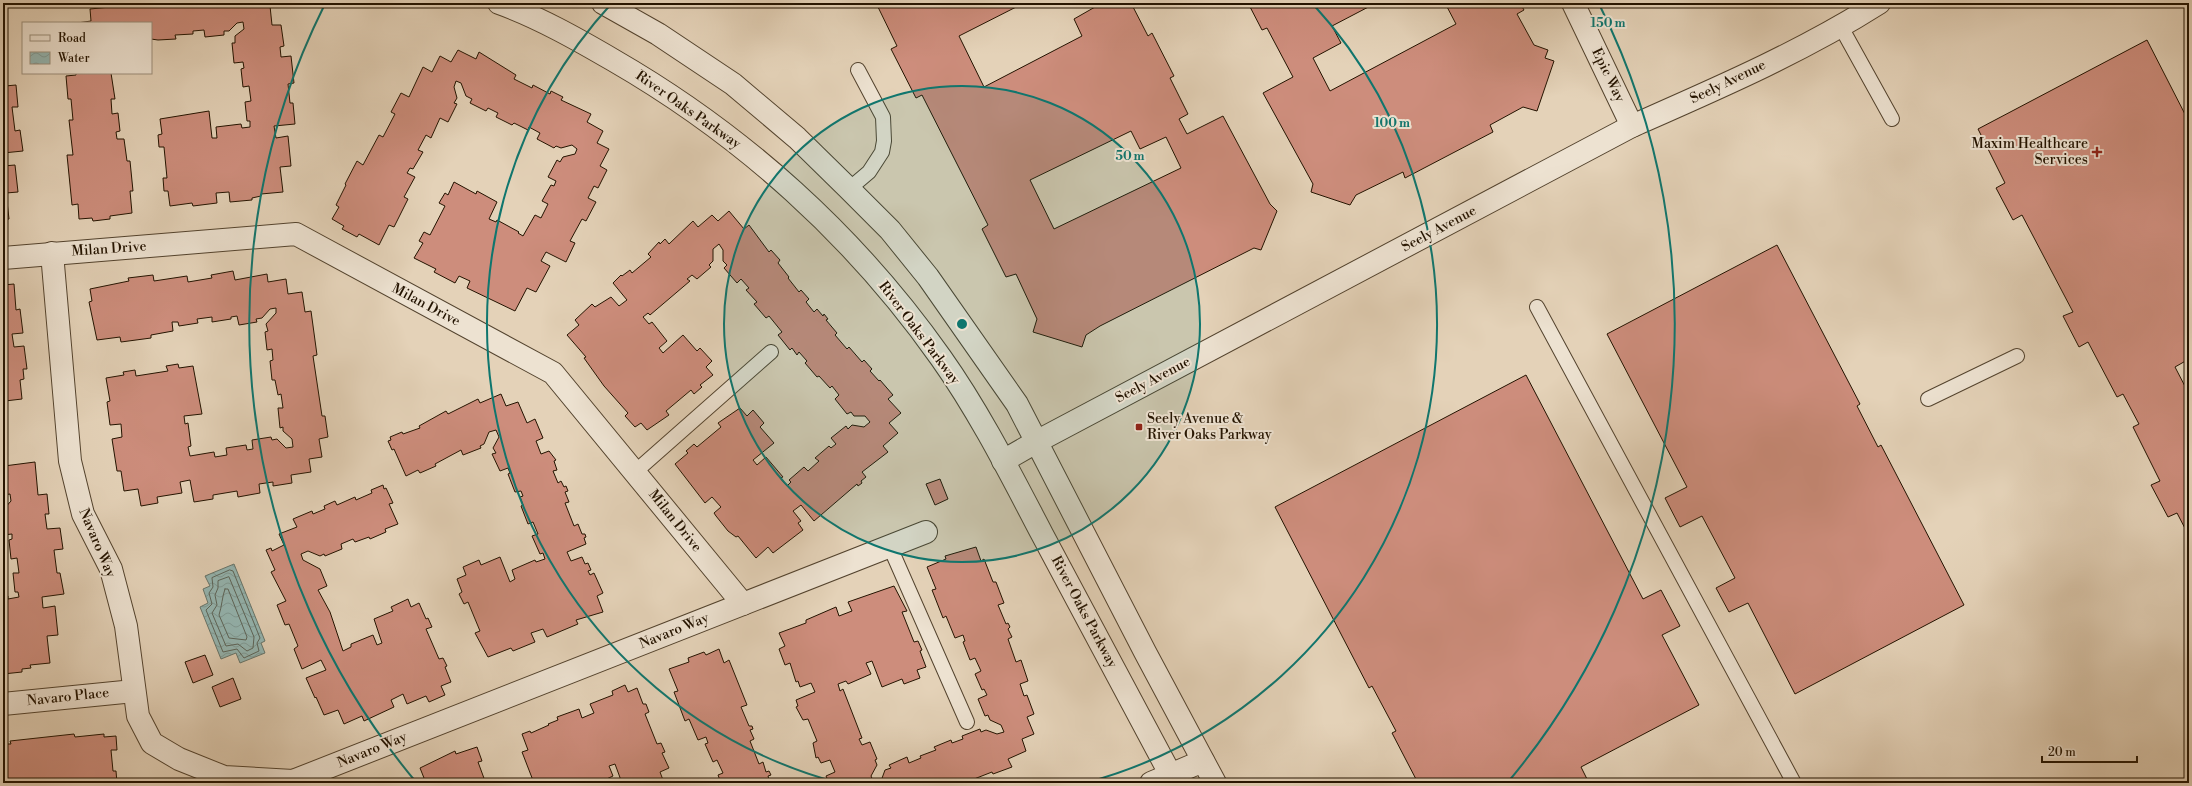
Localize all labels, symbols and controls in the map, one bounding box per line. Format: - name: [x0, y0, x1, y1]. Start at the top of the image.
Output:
- text: 150 m: [1591, 16, 1625, 31]
- legend: [22, 22, 152, 74]
- text: Road: [58, 31, 86, 46]
- street label: Epic Way: [1587, 45, 1629, 105]
- text: Water: [57, 51, 90, 66]
- street label: Seely Avenue: [1687, 56, 1769, 108]
- street label: River Oaks Parkway: [632, 67, 744, 153]
- text: 100 m: [1374, 116, 1410, 131]
- place label: Maxim Healthcare Services: [1972, 135, 2088, 169]
- marker: Maxim Healthcare Services: [2091, 146, 2103, 158]
- text: 50 m: [1115, 149, 1145, 164]
- street label: Seely Avenue: [1398, 202, 1480, 256]
- street label: Milan Drive: [71, 237, 147, 261]
- street label: River Oaks Parkway: [874, 278, 964, 388]
- street label: Milan Drive: [389, 279, 463, 331]
- centre of rings: [955, 317, 969, 331]
- street label: Seely Avenue: [1112, 353, 1194, 407]
- place label: Seely Avenue & River Oaks Parkway: [1147, 410, 1272, 444]
- marker: Seely Avenue & River Oaks Parkway: [1134, 422, 1144, 432]
- street label: Milan Drive: [644, 486, 706, 556]
- street label: Navaro Way: [74, 506, 120, 580]
- street label: River Oaks Parkway: [1047, 553, 1121, 671]
- street label: Navaro Way: [637, 609, 712, 653]
- street label: Navaro Place: [26, 684, 110, 710]
- street label: Navaro Way: [335, 728, 410, 772]
- scale bar: [2042, 738, 2137, 764]
- text: 20 m: [2048, 745, 2076, 760]

